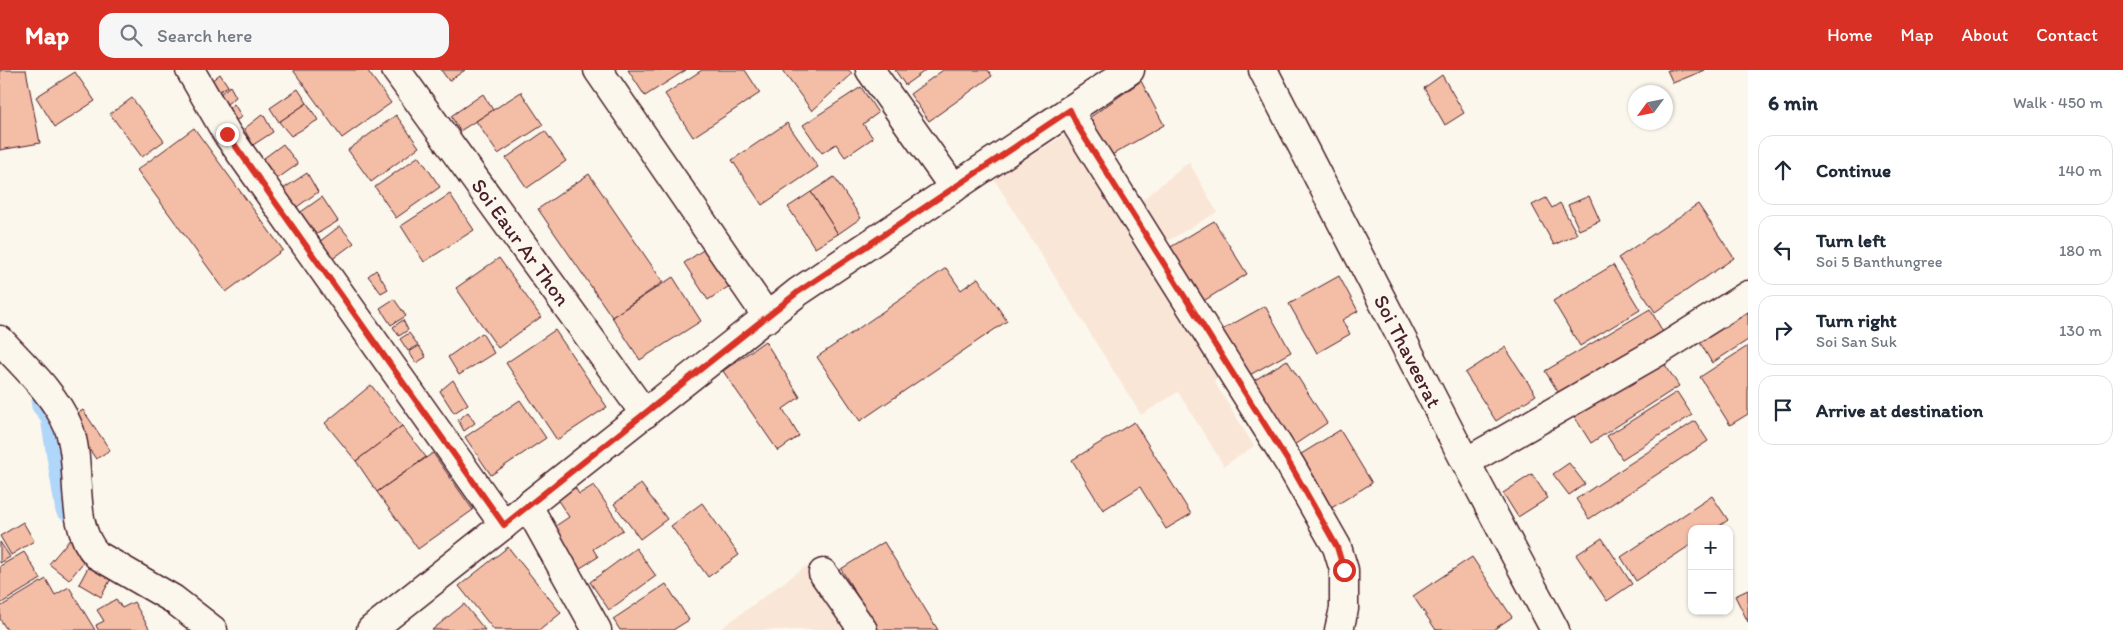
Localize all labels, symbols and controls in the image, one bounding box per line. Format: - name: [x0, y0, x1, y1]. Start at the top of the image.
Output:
- search box: [99, 13, 449, 58]
- text: Map: [25, 21, 69, 50]
- icon: search: [117, 21, 145, 49]
- text: Search here: [157, 24, 252, 47]
- text: Home: [1827, 24, 1873, 46]
- text: Map: [1901, 24, 1934, 46]
- text: About: [1962, 24, 2008, 46]
- text: Contact: [2036, 24, 2098, 46]
- north arrow: [1628, 85, 1673, 130]
- text: 6 min: [1768, 90, 1818, 115]
- text: Walk · 450 m: [2013, 93, 2103, 112]
- route end: [216, 123, 239, 146]
- icon: ahead: [1769, 156, 1797, 184]
- text: Continue: [1816, 159, 1891, 182]
- text: 140 m: [2058, 161, 2102, 180]
- street label: Soi Eaur Ar Thon: [466, 173, 576, 311]
- text: Turn left: [1816, 229, 1886, 252]
- icon: left: [1769, 236, 1797, 264]
- text: 180 m: [2059, 241, 2102, 260]
- text: Soi 5 Banthungree: [1816, 252, 1943, 271]
- street label: Soi Thaveerat: [1369, 290, 1447, 412]
- text: Turn right: [1816, 309, 1897, 332]
- icon: right: [1769, 316, 1797, 344]
- text: 130 m: [2059, 321, 2102, 340]
- text: Soi San Suk: [1816, 332, 1897, 351]
- icon: arrive: [1769, 396, 1797, 424]
- text: Arrive at destination: [1816, 399, 1983, 422]
- map controls: [1688, 525, 1733, 615]
- button: +: [1688, 525, 1733, 570]
- route start: [1333, 559, 1356, 582]
- button: −: [1688, 570, 1733, 615]

